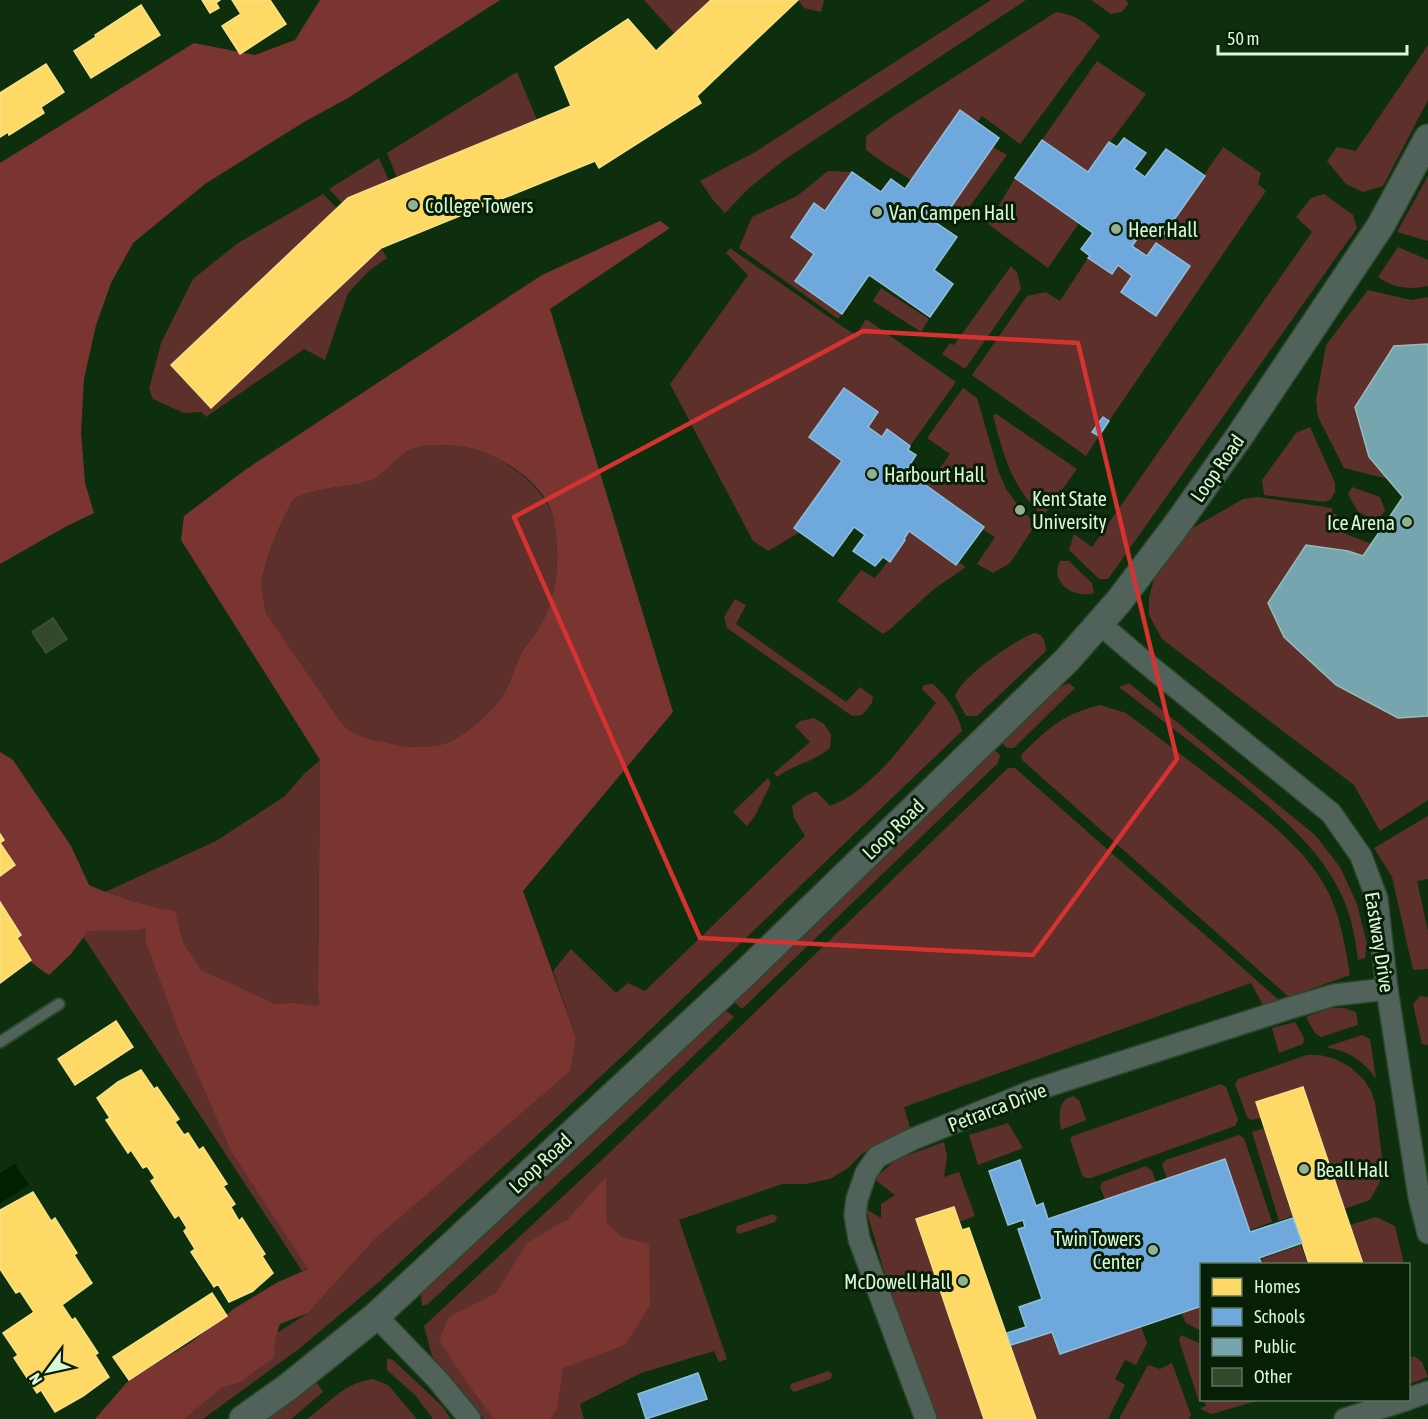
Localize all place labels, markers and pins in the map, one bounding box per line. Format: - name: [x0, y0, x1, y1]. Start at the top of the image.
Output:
- place label: College Towers: [425, 194, 533, 217]
- marker: College Towers: [406, 198, 420, 212]
- place label: Van Campen Hall: [889, 201, 1016, 224]
- marker: Van Campen Hall: [870, 205, 884, 219]
- place label: Heer Hall: [1128, 218, 1199, 241]
- marker: Heer Hall: [1109, 222, 1123, 236]
- place label: Harbourt Hall: [884, 463, 986, 486]
- marker: Harbourt Hall: [865, 467, 879, 481]
- place label: Kent State University: [1032, 487, 1107, 533]
- marker: Kent State University: [1013, 503, 1027, 517]
- place label: Ice Arena: [1327, 511, 1395, 534]
- marker: Ice Arena: [1400, 515, 1414, 529]
- place label: Beall Hall: [1316, 1158, 1389, 1181]
- marker: Beall Hall: [1297, 1162, 1311, 1176]
- place label: Twin Towers Center: [1053, 1227, 1142, 1273]
- marker: Twin Towers Center: [1146, 1243, 1160, 1257]
- place label: McDowell Hall: [844, 1270, 952, 1293]
- marker: McDowell Hall: [956, 1274, 970, 1288]

